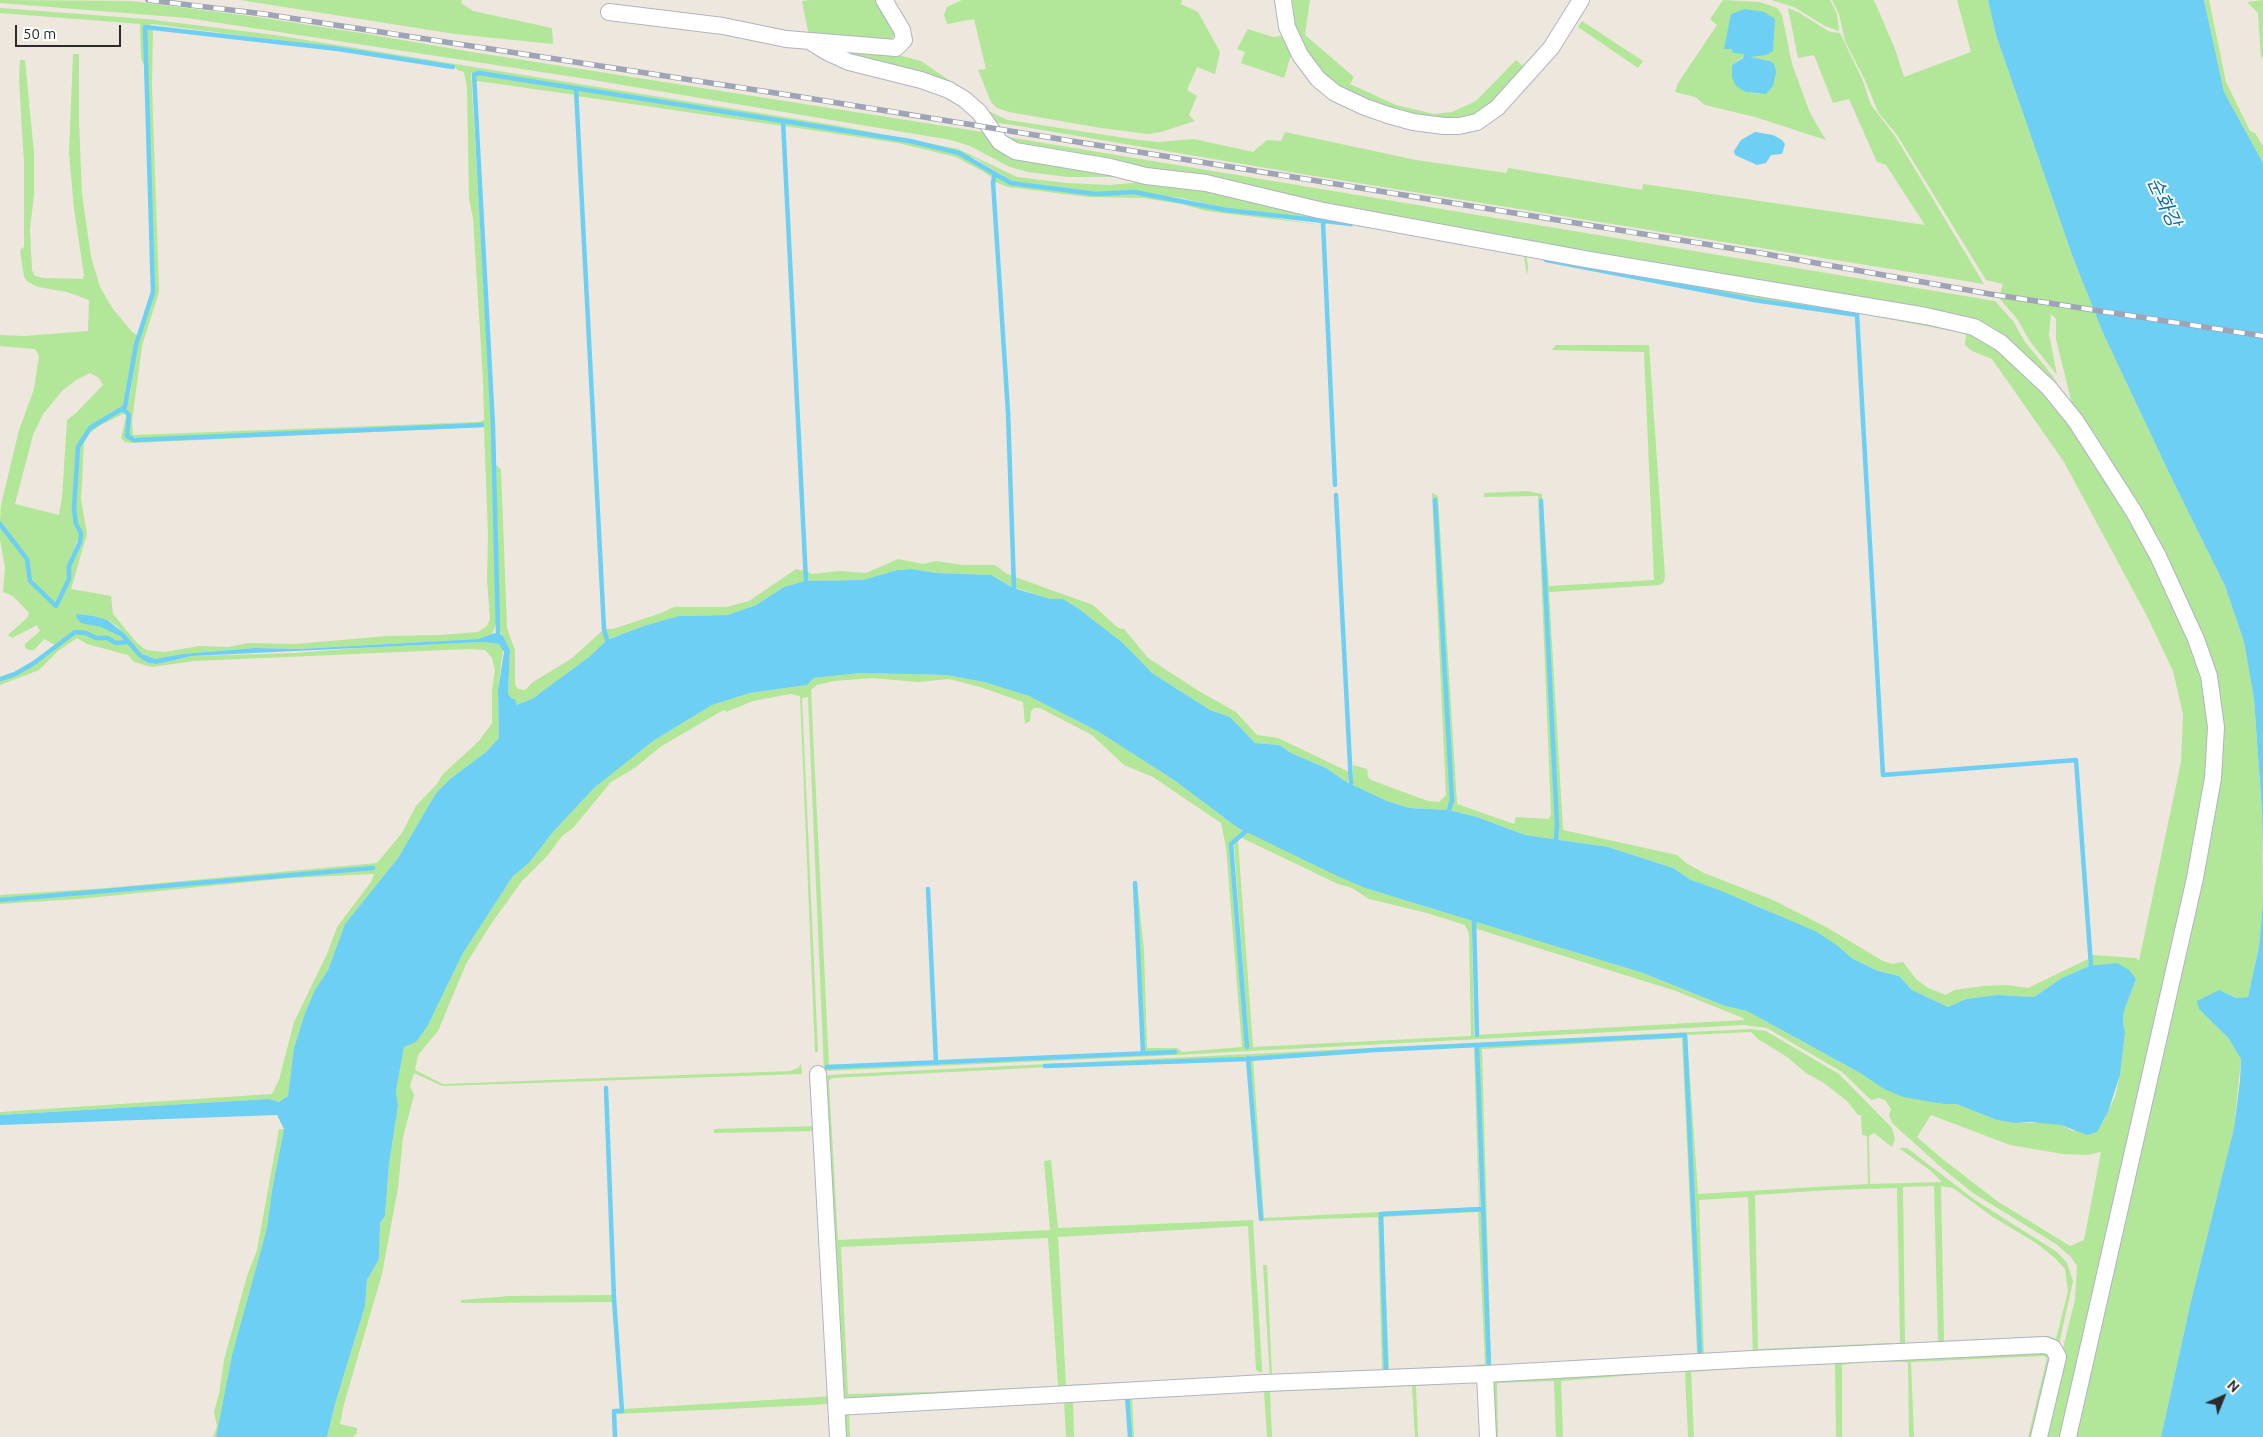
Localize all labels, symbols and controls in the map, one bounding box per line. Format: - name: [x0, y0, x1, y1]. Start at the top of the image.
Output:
- scale bar: [18, 15, 124, 47]
- text: 50 m: [23, 25, 56, 42]
- water label: 순화강: [2143, 173, 2185, 231]
- north arrow: [2198, 1372, 2248, 1422]
- text: N: [2224, 1377, 2243, 1396]

